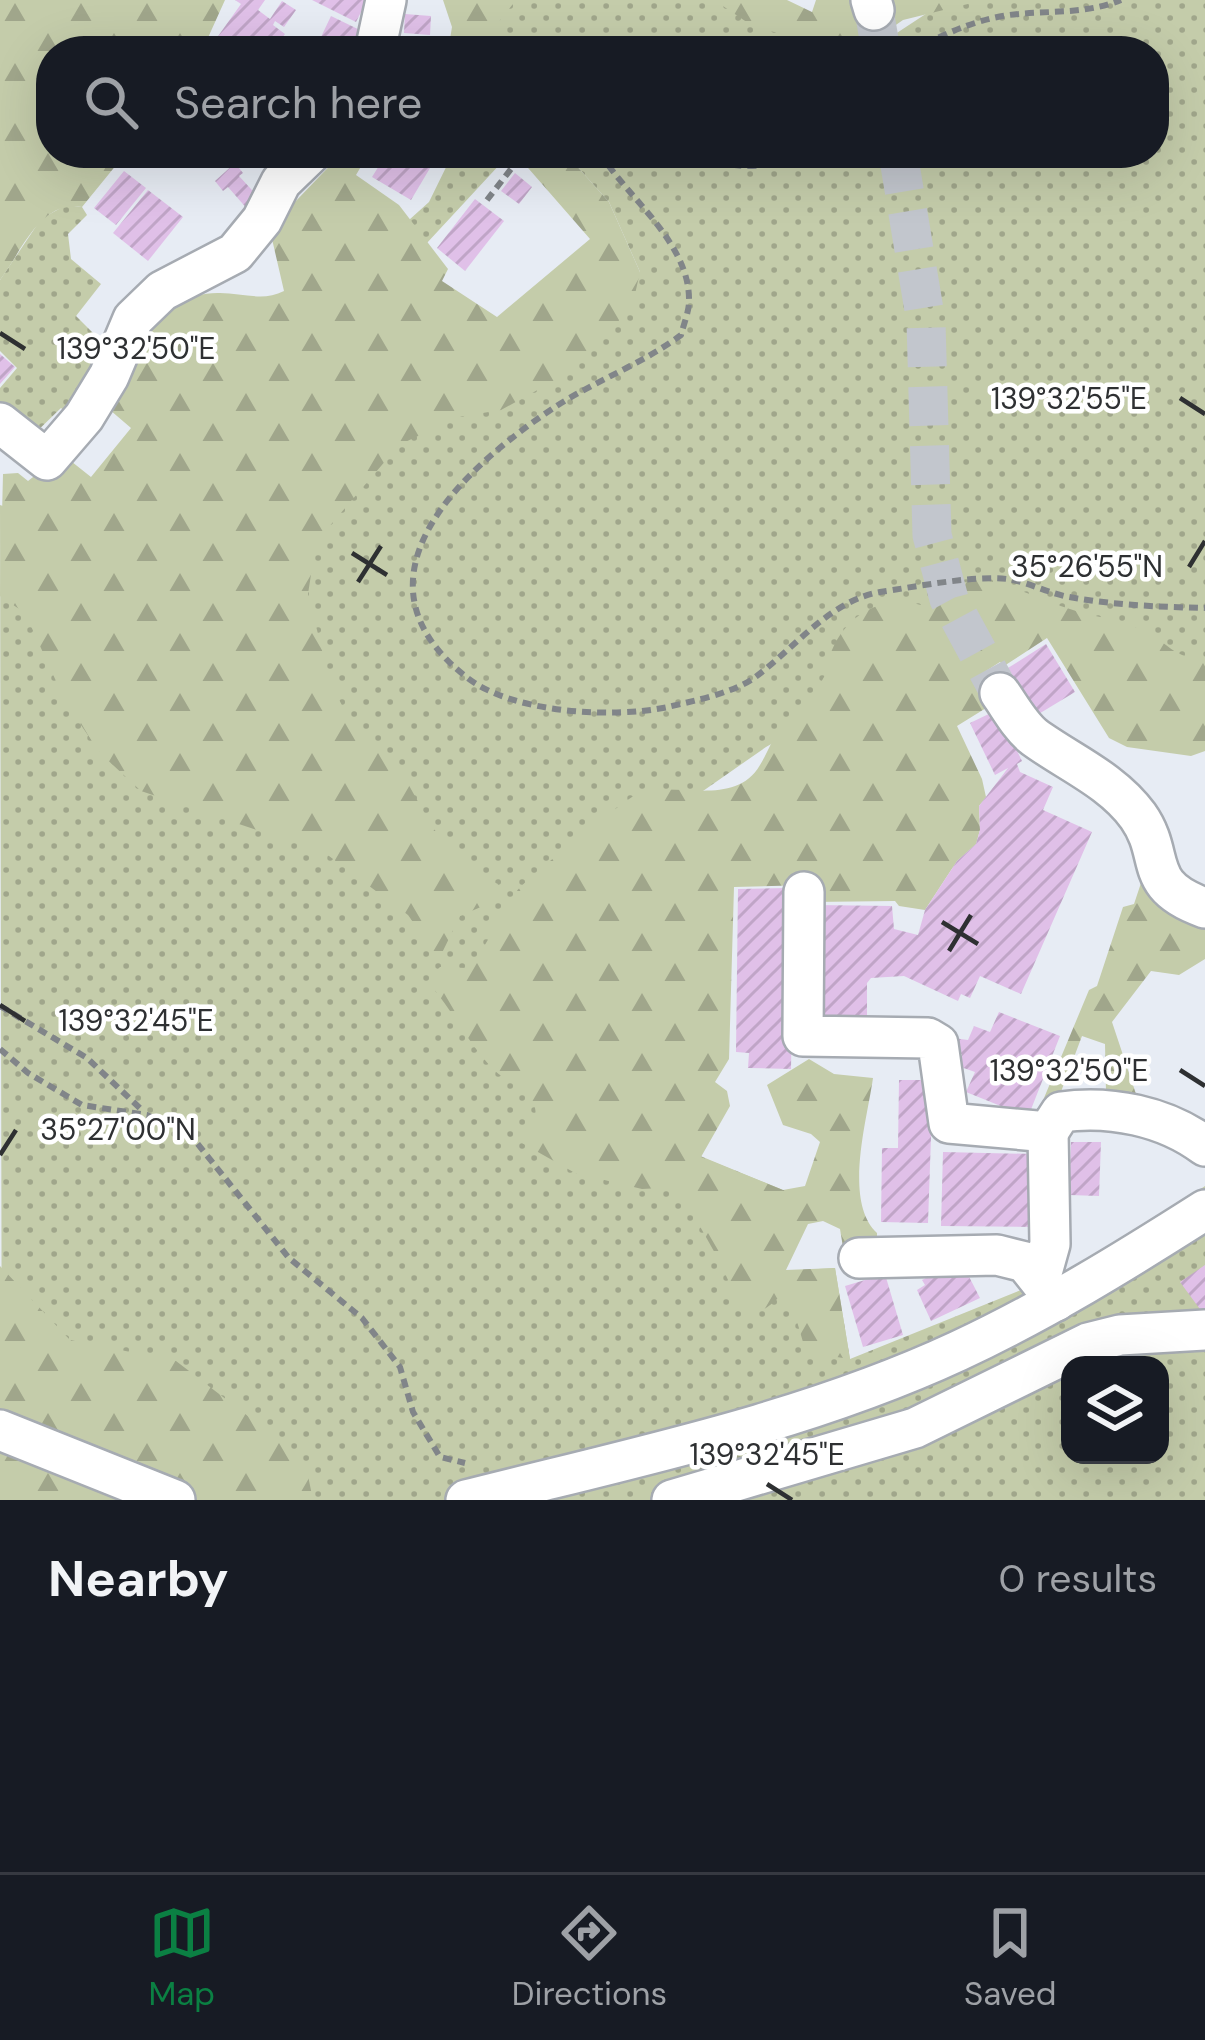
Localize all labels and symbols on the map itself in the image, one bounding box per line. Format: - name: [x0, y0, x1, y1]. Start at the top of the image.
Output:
- text: 139°32'50"E: [57, 329, 215, 368]
- text: 139°32'55"E: [991, 379, 1147, 418]
- text: 35°26'55"N: [1011, 547, 1163, 586]
- text: 139°32'45"E: [58, 1001, 214, 1040]
- text: 139°32'50"E: [990, 1051, 1148, 1090]
- text: 35°27'00"N: [40, 1110, 196, 1149]
- text: 139°32'45"E: [689, 1435, 845, 1474]

